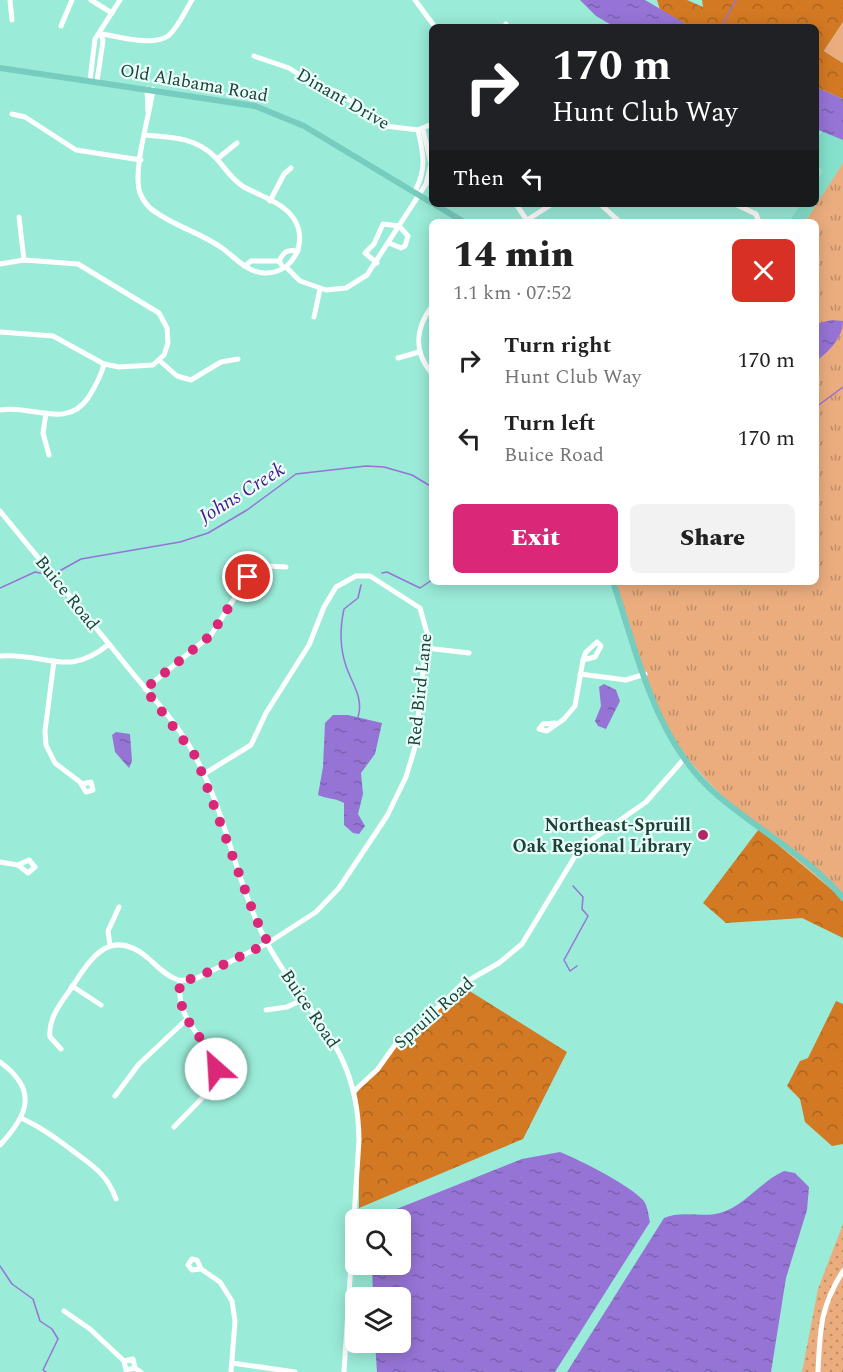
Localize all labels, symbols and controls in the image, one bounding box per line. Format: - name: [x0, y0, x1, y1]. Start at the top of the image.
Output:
- text: 170 m: [552, 35, 671, 98]
- icon: right: [453, 48, 531, 126]
- street label: Old Alabama Road: [118, 57, 270, 109]
- street label: Dinant Drive: [291, 61, 395, 137]
- text: Hunt Club Way: [552, 92, 738, 134]
- text: Then: [453, 162, 504, 195]
- icon: left: [516, 162, 549, 195]
- text: 14 min: [453, 228, 574, 283]
- button: close: [732, 239, 795, 302]
- text: 1.1 km · 07:52: [453, 278, 571, 308]
- text: Turn right: [504, 329, 611, 362]
- icon: right: [453, 344, 486, 377]
- text: 170 m: [738, 344, 795, 377]
- text: Hunt Club Way: [504, 362, 641, 392]
- text: Turn left: [504, 407, 596, 440]
- icon: left: [453, 422, 486, 455]
- text: 170 m: [738, 422, 795, 455]
- text: Buice Road: [504, 440, 604, 470]
- water label: Johns Creek: [191, 454, 291, 532]
- button: Exit: [453, 504, 618, 573]
- button: Share: [630, 504, 795, 573]
- street label: Buice Road: [28, 550, 106, 636]
- pin: [222, 551, 273, 602]
- icon: arrive: [231, 560, 264, 593]
- street label: Red Bird Lane: [401, 632, 439, 748]
- place label: Northeast-Spruill Oak Regional Library: [512, 812, 692, 860]
- marker: Northeast-Spruill Oak Regional Library: [696, 828, 710, 842]
- street label: Buice Road: [274, 964, 346, 1054]
- street label: Spruill Road: [388, 971, 480, 1055]
- position arrow: [184, 1037, 248, 1101]
- map controls: [345, 1209, 411, 1353]
- button: search: [345, 1209, 411, 1275]
- button: layers: [345, 1287, 411, 1353]

